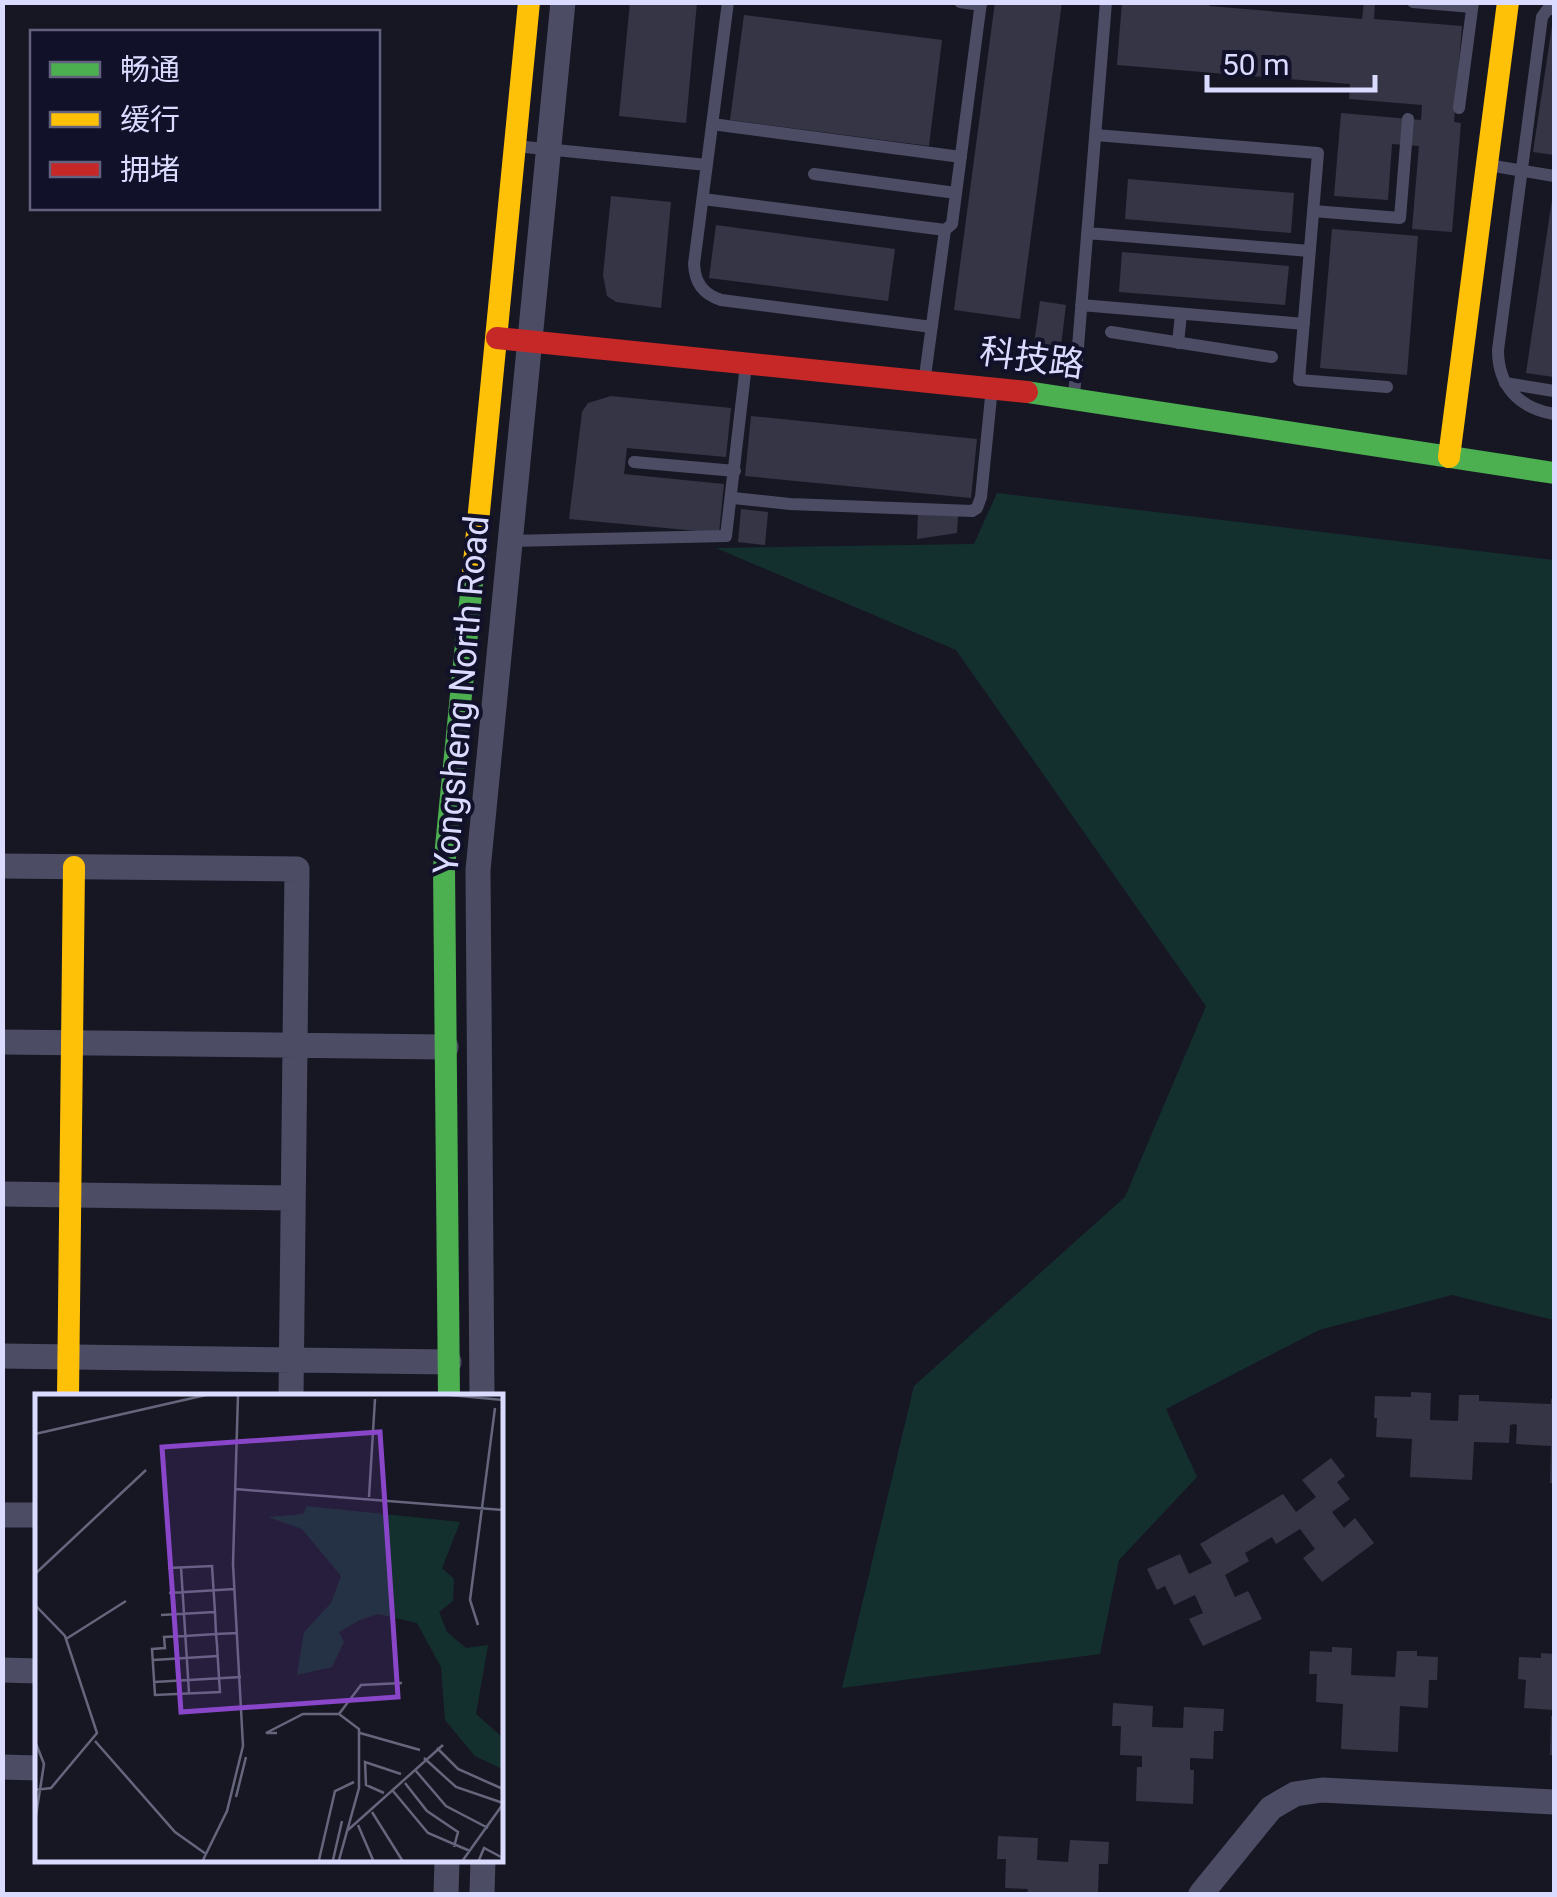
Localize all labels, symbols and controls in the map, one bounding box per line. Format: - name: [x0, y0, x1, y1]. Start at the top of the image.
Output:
- legend: [30, 30, 380, 210]
- scale bar: [1207, 30, 1374, 92]
- text: 50 m: [1222, 47, 1289, 82]
- text: 畅通: [120, 52, 180, 87]
- text: 缓行: [120, 102, 180, 137]
- text: 拥堵: [120, 152, 180, 187]
- street label: 科技路: [977, 331, 1087, 386]
- street label: Yongsheng North Road: [425, 514, 498, 876]
- inset map: [35, 1394, 502, 1862]

